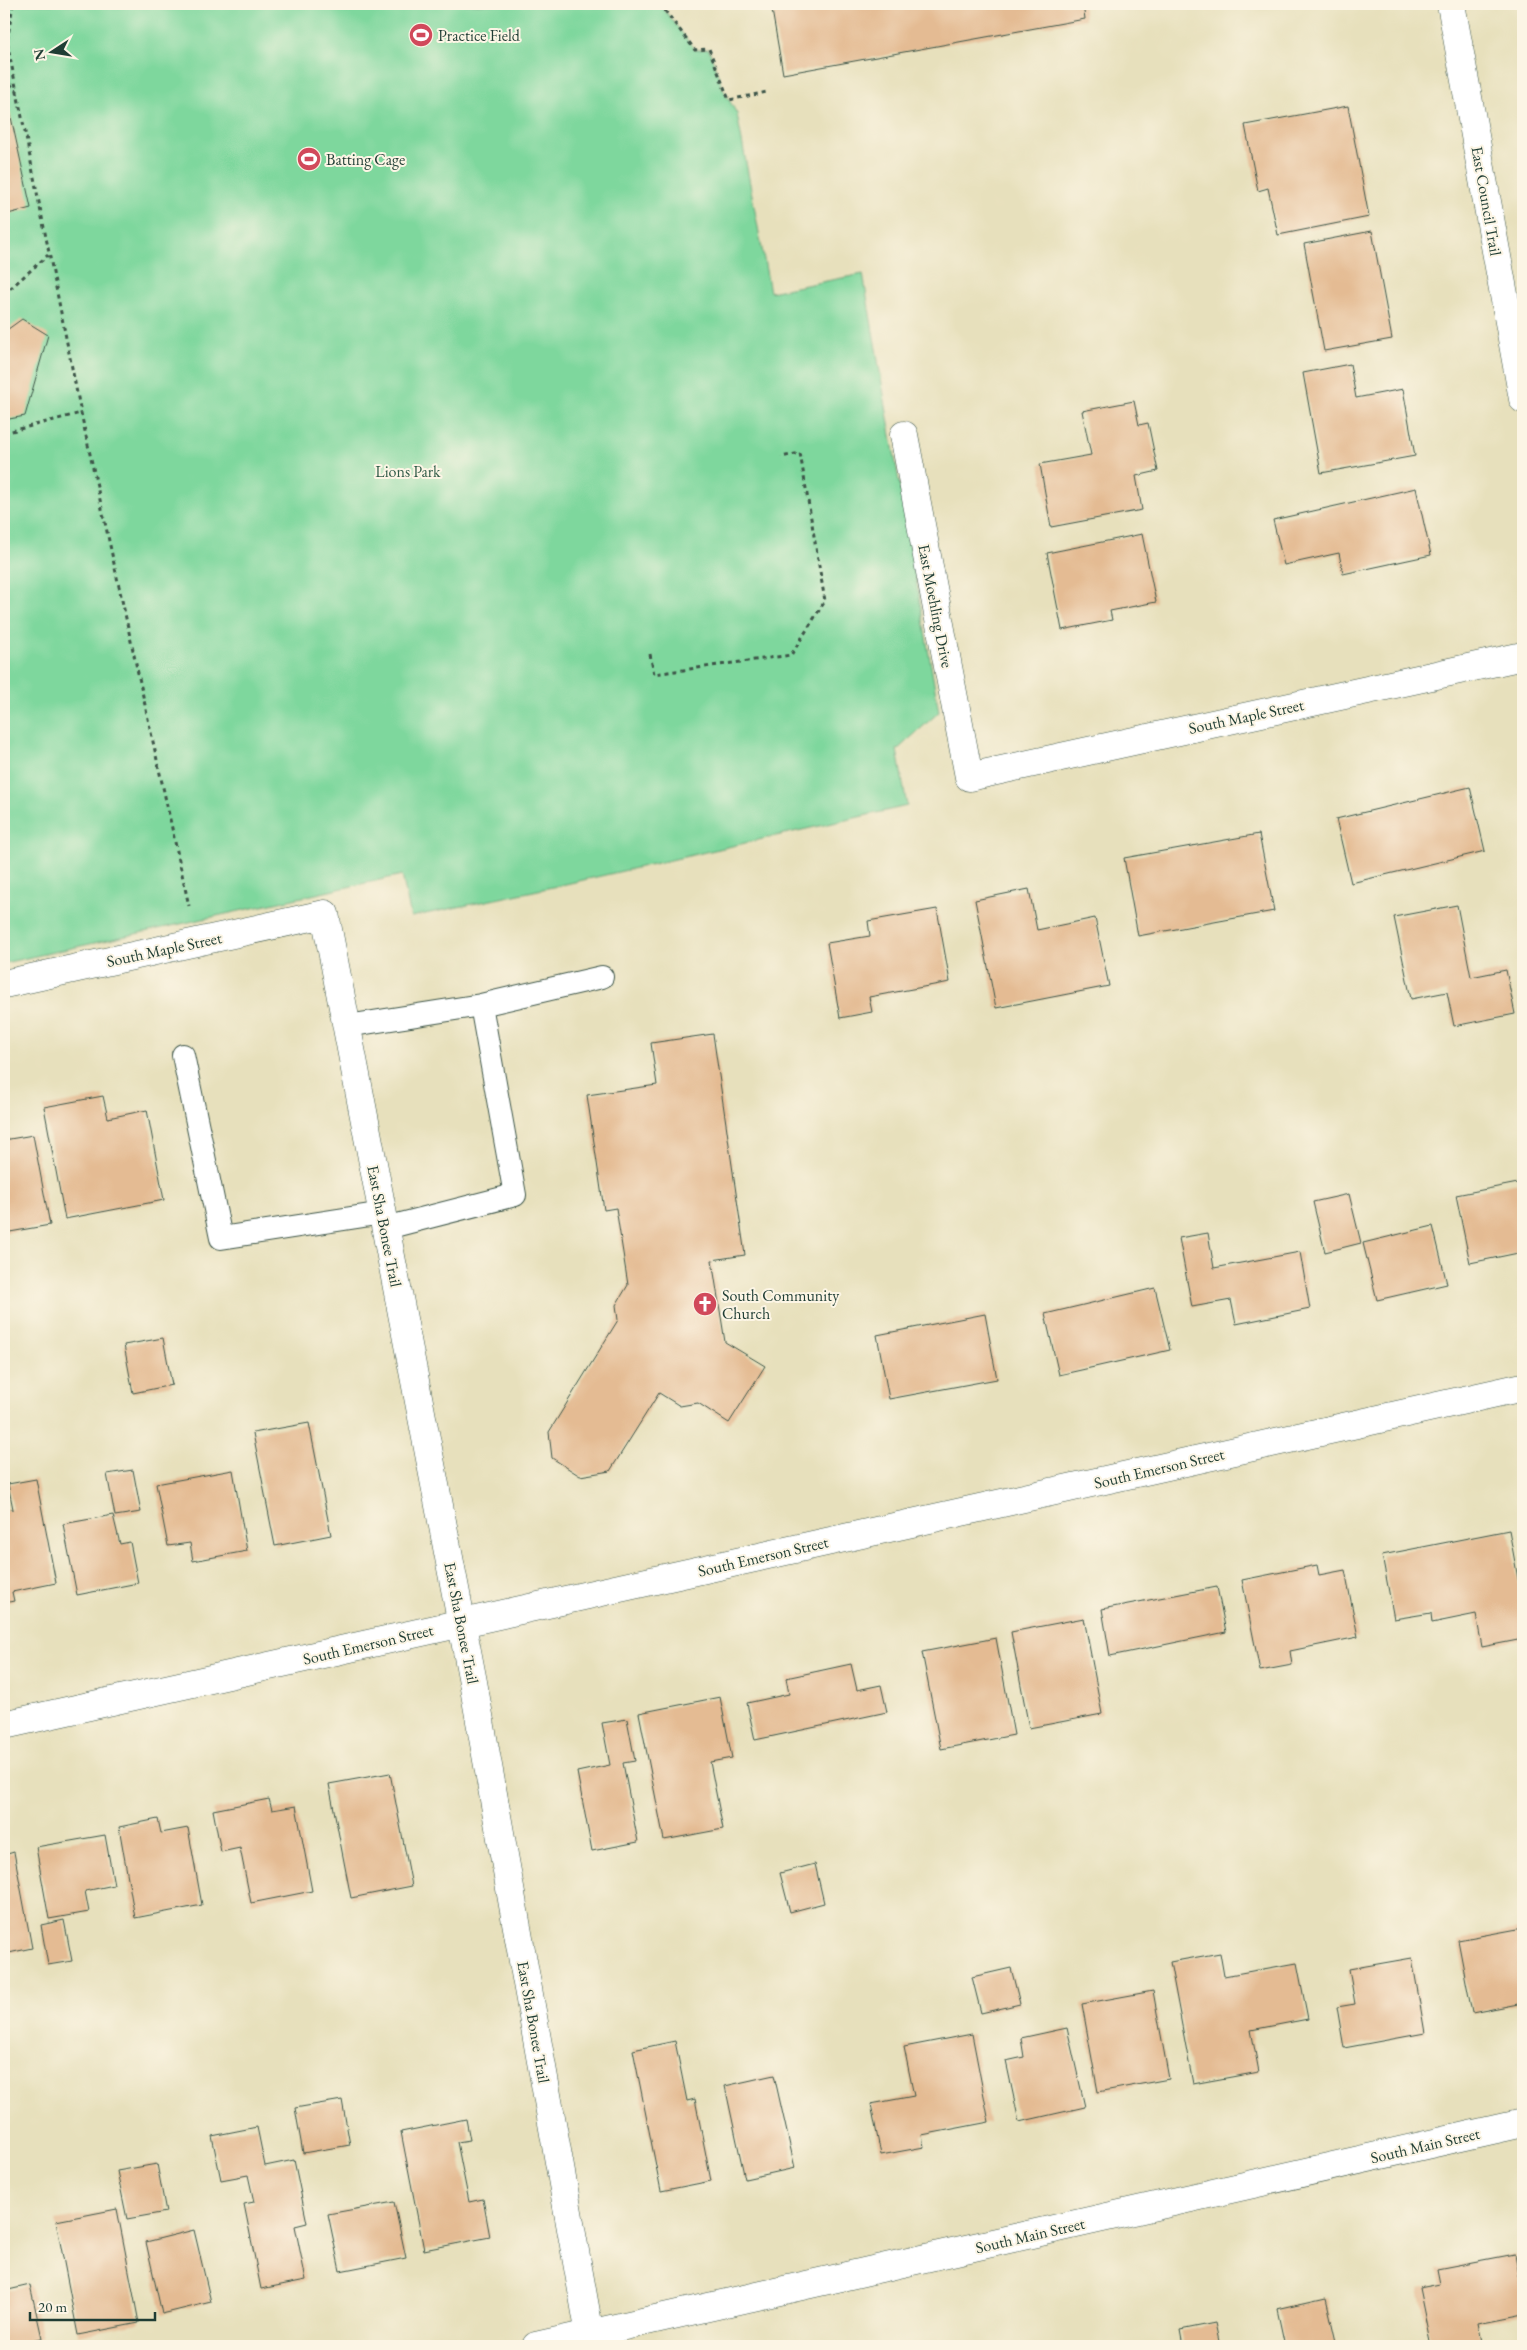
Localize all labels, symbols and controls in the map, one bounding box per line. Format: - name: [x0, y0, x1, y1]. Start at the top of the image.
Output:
- sports icon: Practice Field: [408, 22, 434, 48]
- place label: Practice Field: [438, 25, 521, 46]
- north arrow: [28, 28, 78, 78]
- text: N: [29, 47, 49, 62]
- street label: East Council Trail: [1467, 145, 1506, 258]
- sports icon: Batting Cage: [296, 146, 322, 172]
- place label: Batting Cage: [326, 149, 405, 170]
- park label: Lions Park: [375, 461, 441, 482]
- street label: East Moehling Drive: [913, 543, 958, 670]
- street label: South Maple Street: [1187, 694, 1306, 739]
- street label: South Maple Street: [105, 927, 224, 972]
- street label: East Sha Bonee Trail: [362, 1163, 407, 1289]
- place label: South Community Church: [722, 1285, 840, 1324]
- church icon: South Community Church: [692, 1291, 718, 1317]
- street label: South Emerson Street: [1092, 1443, 1226, 1494]
- street label: South Emerson Street: [696, 1531, 830, 1582]
- street label: East Sha Bonee Trail: [439, 1560, 484, 1686]
- street label: South Emerson Street: [301, 1619, 435, 1670]
- street label: East Sha Bonee Trail: [512, 1959, 555, 2085]
- street label: South Main Street: [1368, 2123, 1482, 2168]
- street label: South Main Street: [973, 2213, 1087, 2258]
- scale bar: [30, 2290, 155, 2322]
- text: 20 m: [38, 2297, 67, 2316]

